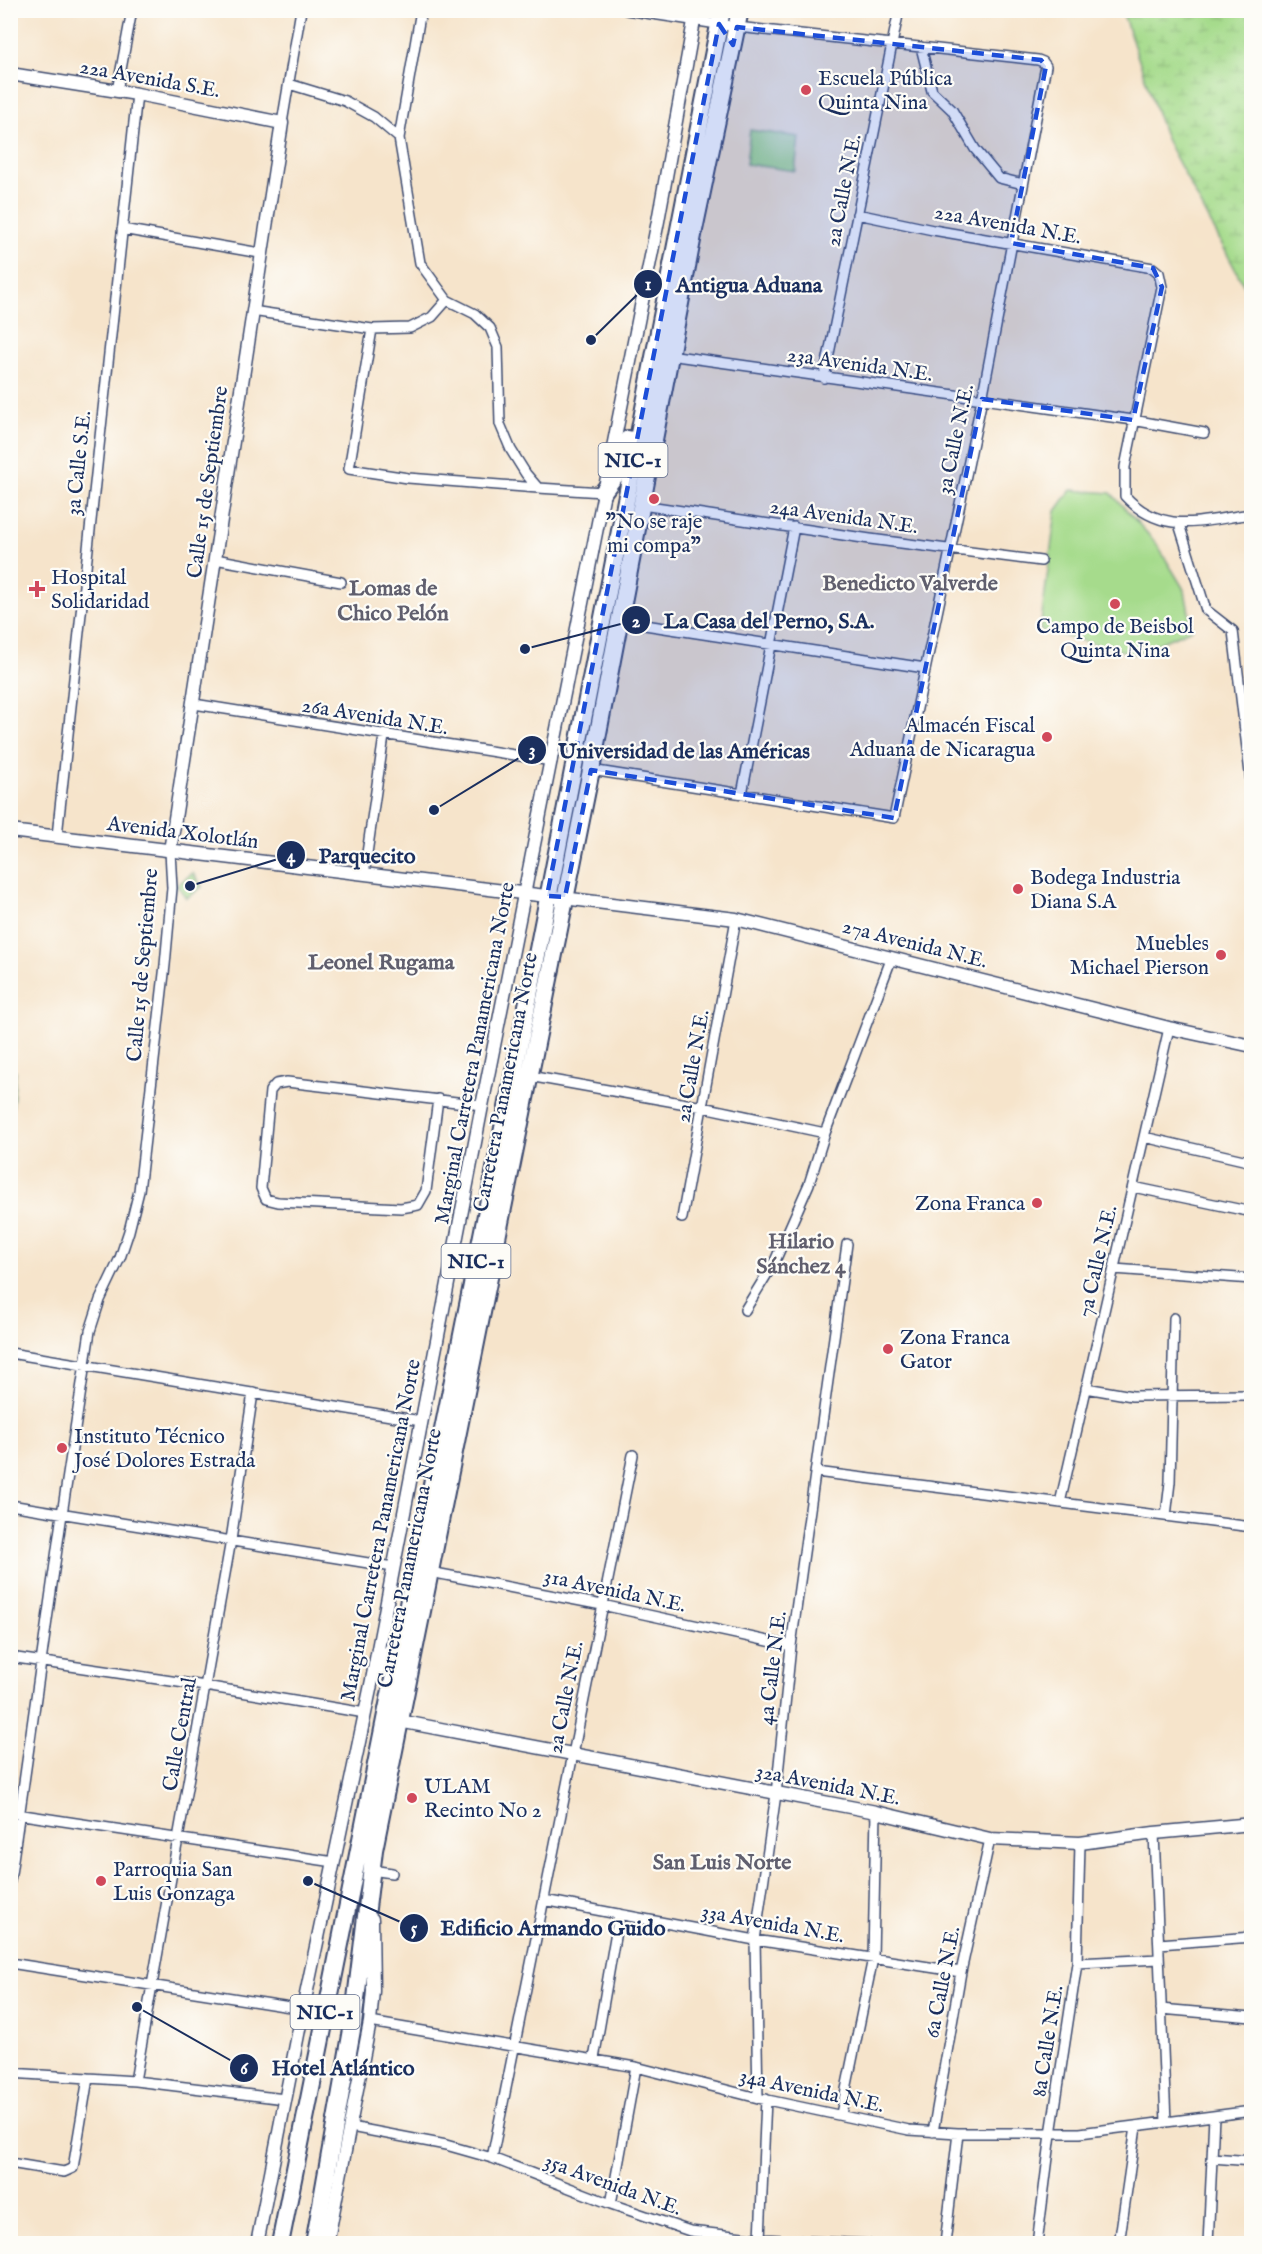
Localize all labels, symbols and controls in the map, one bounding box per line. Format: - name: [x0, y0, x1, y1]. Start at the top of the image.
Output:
- street label: 22a Avenida S.E.: [78, 54, 222, 105]
- place label: Escuela Pública Quinta Nina: [818, 66, 953, 117]
- marker: Escuela Pública Quinta Nina: [799, 83, 813, 97]
- street label: 2a Calle N.E.: [820, 132, 869, 249]
- street label: 22a Avenida N.E.: [932, 199, 1083, 252]
- callout: Antigua Aduana: [633, 264, 834, 304]
- text: Antigua Aduana: [675, 272, 823, 300]
- text: 1: [645, 274, 652, 297]
- street label: 23a Avenida N.E.: [785, 342, 934, 389]
- street label: 3a Calle N.E.: [932, 382, 981, 497]
- street label: Calle 15 de Septiembre: [182, 384, 235, 580]
- street label: 3a Calle S.E.: [61, 409, 98, 517]
- road number: NIC-1: [598, 443, 668, 477]
- marker: "No se raje mi compa": [647, 492, 661, 506]
- street label: 24a Avenida N.E.: [768, 494, 919, 541]
- place label: "No se raje mi compa": [606, 509, 703, 560]
- place label: Hospital Solidaridad: [51, 565, 150, 616]
- district label: Benedicto Valverde: [822, 570, 998, 598]
- district label: Lomas de Chico Pelón: [337, 575, 449, 628]
- marker: Hospital Solidaridad: [28, 580, 46, 598]
- marker: Campo de Beisbol Quinta Nina: [1108, 597, 1122, 611]
- callout: La Casa del Perno, S.A.: [621, 600, 886, 640]
- text: La Casa del Perno, S.A.: [663, 608, 875, 636]
- text: 2: [632, 611, 641, 634]
- place label: Campo de Beisbol Quinta Nina: [1036, 614, 1194, 665]
- street label: 26a Avenida N.E.: [300, 693, 450, 742]
- place label: Almacén Fiscal Aduana de Nicaragua: [849, 713, 1036, 764]
- callout: Universidad de las Américas: [517, 730, 822, 770]
- marker: Almacén Fiscal Aduana de Nicaragua: [1040, 730, 1054, 744]
- text: Universidad de las Américas: [557, 738, 810, 766]
- text: 3: [529, 740, 535, 763]
- street label: Avenida Xolotlán: [105, 811, 260, 856]
- callout: Parquecito: [276, 835, 428, 875]
- text: Parquecito: [318, 843, 416, 871]
- text: 4: [287, 846, 297, 869]
- place label: Bodega Industria Diana S.A: [1030, 865, 1181, 916]
- street label: Calle 15 de Septiembre: [122, 867, 165, 1063]
- street label: Marginal Carretera Panamericana Norte: [428, 880, 520, 1226]
- marker: Bodega Industria Diana S.A: [1011, 882, 1025, 896]
- street label: 27a Avenida N.E.: [839, 913, 990, 976]
- place label: Muebles Michael Pierson: [1070, 931, 1209, 982]
- marker: Muebles Michael Pierson: [1214, 948, 1228, 962]
- district label: Leonel Rugama: [308, 949, 455, 977]
- street label: Carretera Panamericana Norte: [467, 950, 543, 1214]
- street label: 2a Calle N.E.: [670, 1008, 717, 1125]
- place label: Zona Franca: [915, 1191, 1026, 1218]
- marker: Zona Franca: [1030, 1196, 1044, 1210]
- street label: 7a Calle N.E.: [1072, 1203, 1124, 1320]
- district label: Hilario Sánchez 4: [756, 1228, 847, 1281]
- road number: NIC-1: [442, 1244, 510, 1278]
- place label: Zona Franca Gator: [900, 1325, 1011, 1376]
- marker: Zona Franca Gator: [881, 1342, 895, 1356]
- street label: Marginal Carretera Panamericana Norte: [334, 1357, 426, 1703]
- place label: Instituto Técnico José Dolores Estrada: [72, 1424, 256, 1475]
- street label: Carretera Panamericana Norte: [371, 1426, 447, 1690]
- marker: Instituto Técnico José Dolores Estrada: [55, 1441, 69, 1455]
- street label: 31a Avenida N.E.: [541, 1563, 688, 1620]
- street label: 4a Calle N.E.: [753, 1610, 794, 1727]
- street label: 2a Calle N.E.: [542, 1639, 591, 1756]
- street label: Calle Central: [157, 1675, 204, 1793]
- street label: 32a Avenida N.E.: [753, 1758, 902, 1813]
- place label: ULAM Recinto No 2: [424, 1774, 542, 1825]
- marker: ULAM Recinto No 2: [405, 1791, 419, 1805]
- district label: San Luis Norte: [653, 1849, 791, 1877]
- place label: Parroquia San Luis Gonzaga: [113, 1857, 236, 1908]
- marker: Parroquia San Luis Gonzaga: [94, 1874, 108, 1888]
- street label: 33a Avenida N.E.: [699, 1899, 846, 1950]
- callout: Edificio Armando Guido: [399, 1908, 678, 1948]
- text: Edificio Armando Guido: [440, 1915, 666, 1943]
- text: 5: [411, 1918, 418, 1941]
- street label: 6a Calle N.E.: [919, 1924, 968, 2041]
- street label: 8a Calle N.E.: [1026, 1983, 1071, 2099]
- road number: NIC-1: [290, 1995, 360, 2029]
- callout: Hotel Atlántico: [229, 2048, 426, 2088]
- text: Hotel Atlántico: [271, 2055, 415, 2083]
- text: 6: [240, 2058, 249, 2081]
- street label: 34a Avenida N.E.: [737, 2063, 886, 2120]
- street label: 35a Avenida N.E.: [540, 2148, 685, 2223]

